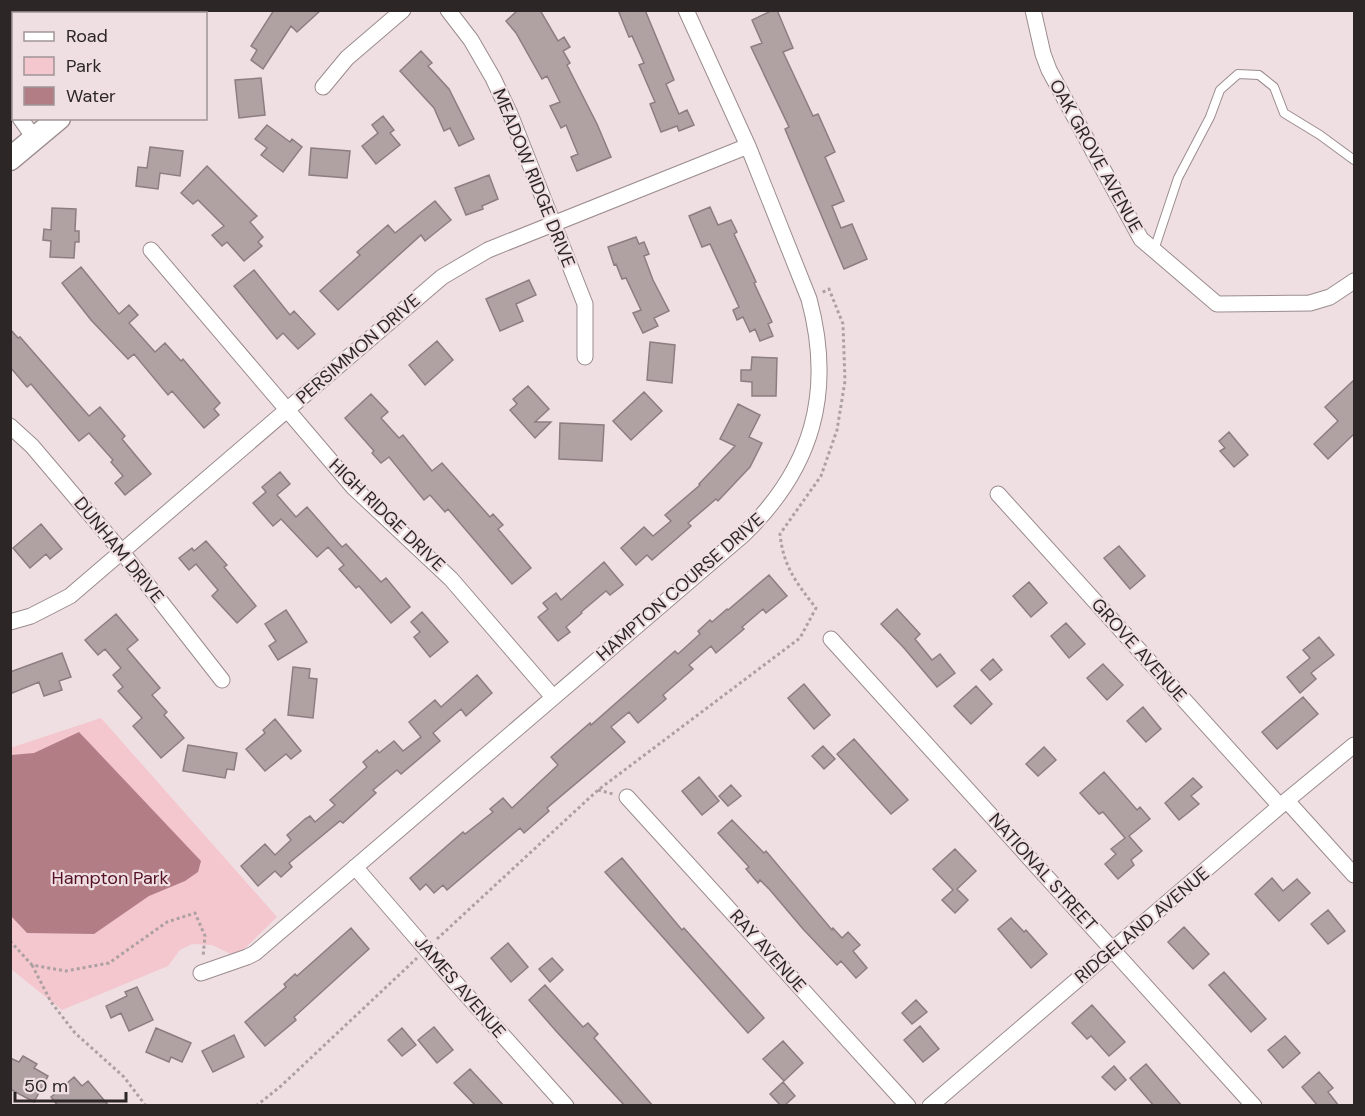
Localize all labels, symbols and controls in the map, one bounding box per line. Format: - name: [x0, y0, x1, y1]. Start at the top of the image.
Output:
- legend: [12, 12, 207, 120]
- text: Road: [66, 24, 108, 48]
- text: Park: [66, 54, 102, 78]
- street label: OAK GROVE AVENUE: [1044, 75, 1148, 237]
- text: Water: [66, 84, 116, 108]
- street label: MEADOW RIDGE DRIVE: [487, 85, 581, 271]
- street label: PERSIMMON DRIVE: [291, 288, 425, 410]
- street label: HIGH RIDGE DRIVE: [324, 453, 450, 577]
- street label: DUNHAM DRIVE: [69, 492, 169, 608]
- street label: HAMPTON COURSE DRIVE: [591, 508, 769, 666]
- street label: GROVE AVENUE: [1086, 593, 1192, 707]
- street label: NATIONAL STREET: [983, 808, 1103, 936]
- street label: RIDGELAND AVENUE: [1070, 862, 1214, 988]
- park label: Hampton Park: [51, 866, 169, 890]
- street label: RAY AVENUE: [724, 905, 812, 997]
- street label: JAMES AVENUE: [409, 931, 511, 1043]
- scale bar: [15, 1065, 126, 1103]
- text: 50 m: [24, 1074, 68, 1098]

